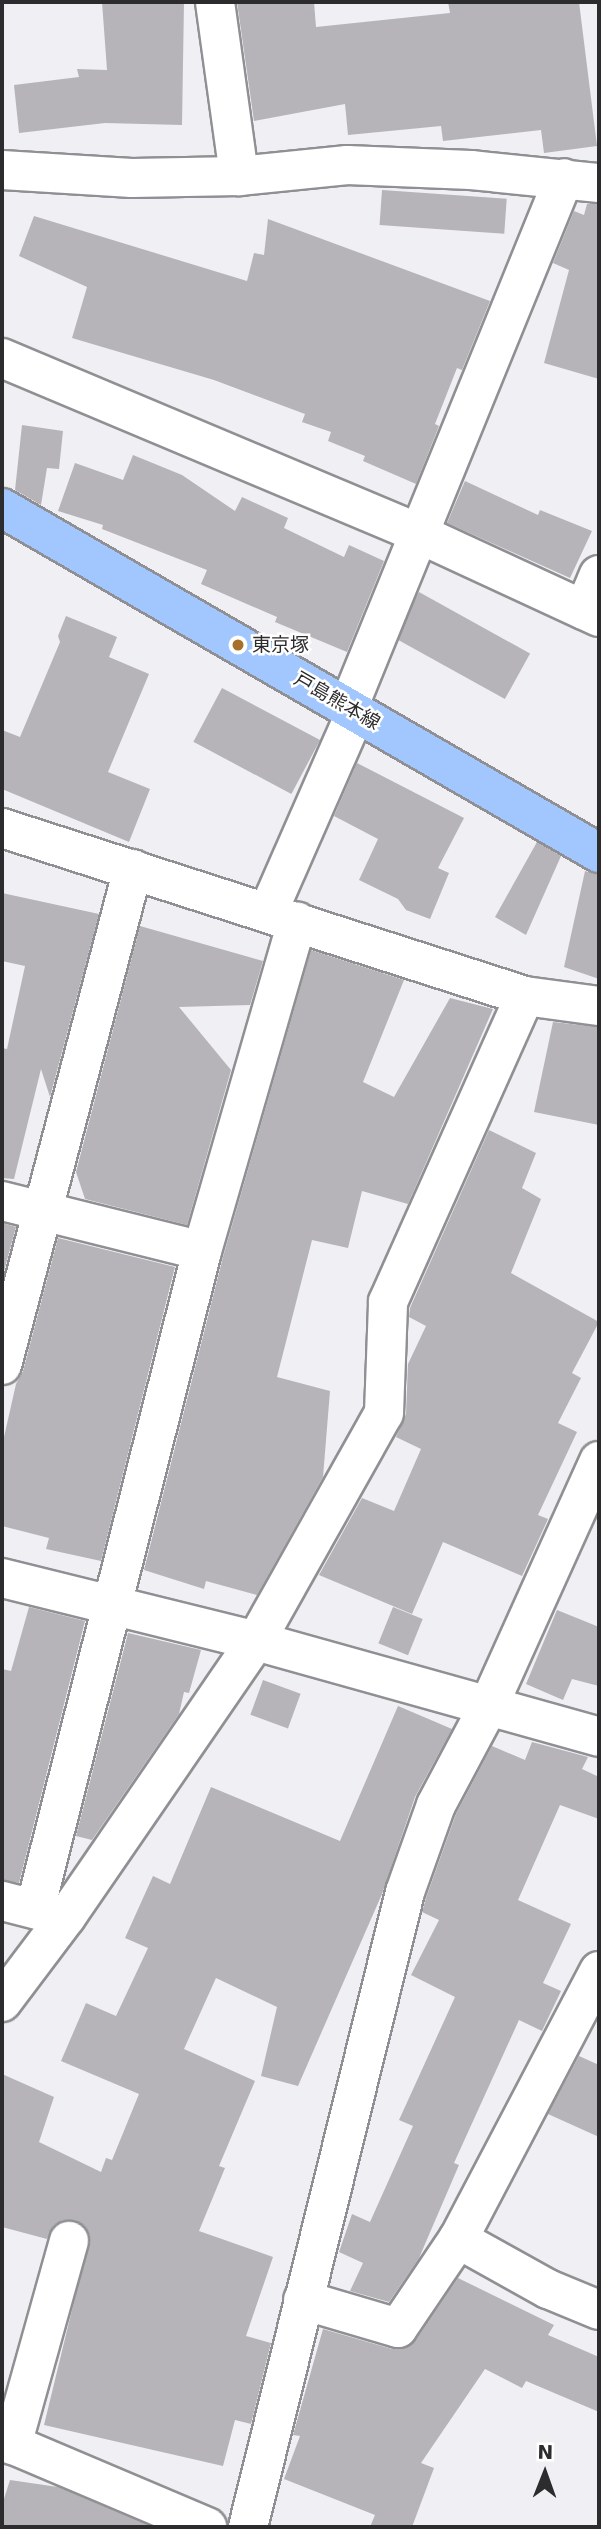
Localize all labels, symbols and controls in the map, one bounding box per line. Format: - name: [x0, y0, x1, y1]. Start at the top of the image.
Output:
- place label: 東京塚: [252, 634, 309, 656]
- marker: 東京塚: [230, 637, 246, 653]
- street label: 戸島熊本線: [290, 667, 384, 735]
- north arrow: [510, 2438, 580, 2508]
- text: N: [537, 2441, 554, 2463]

